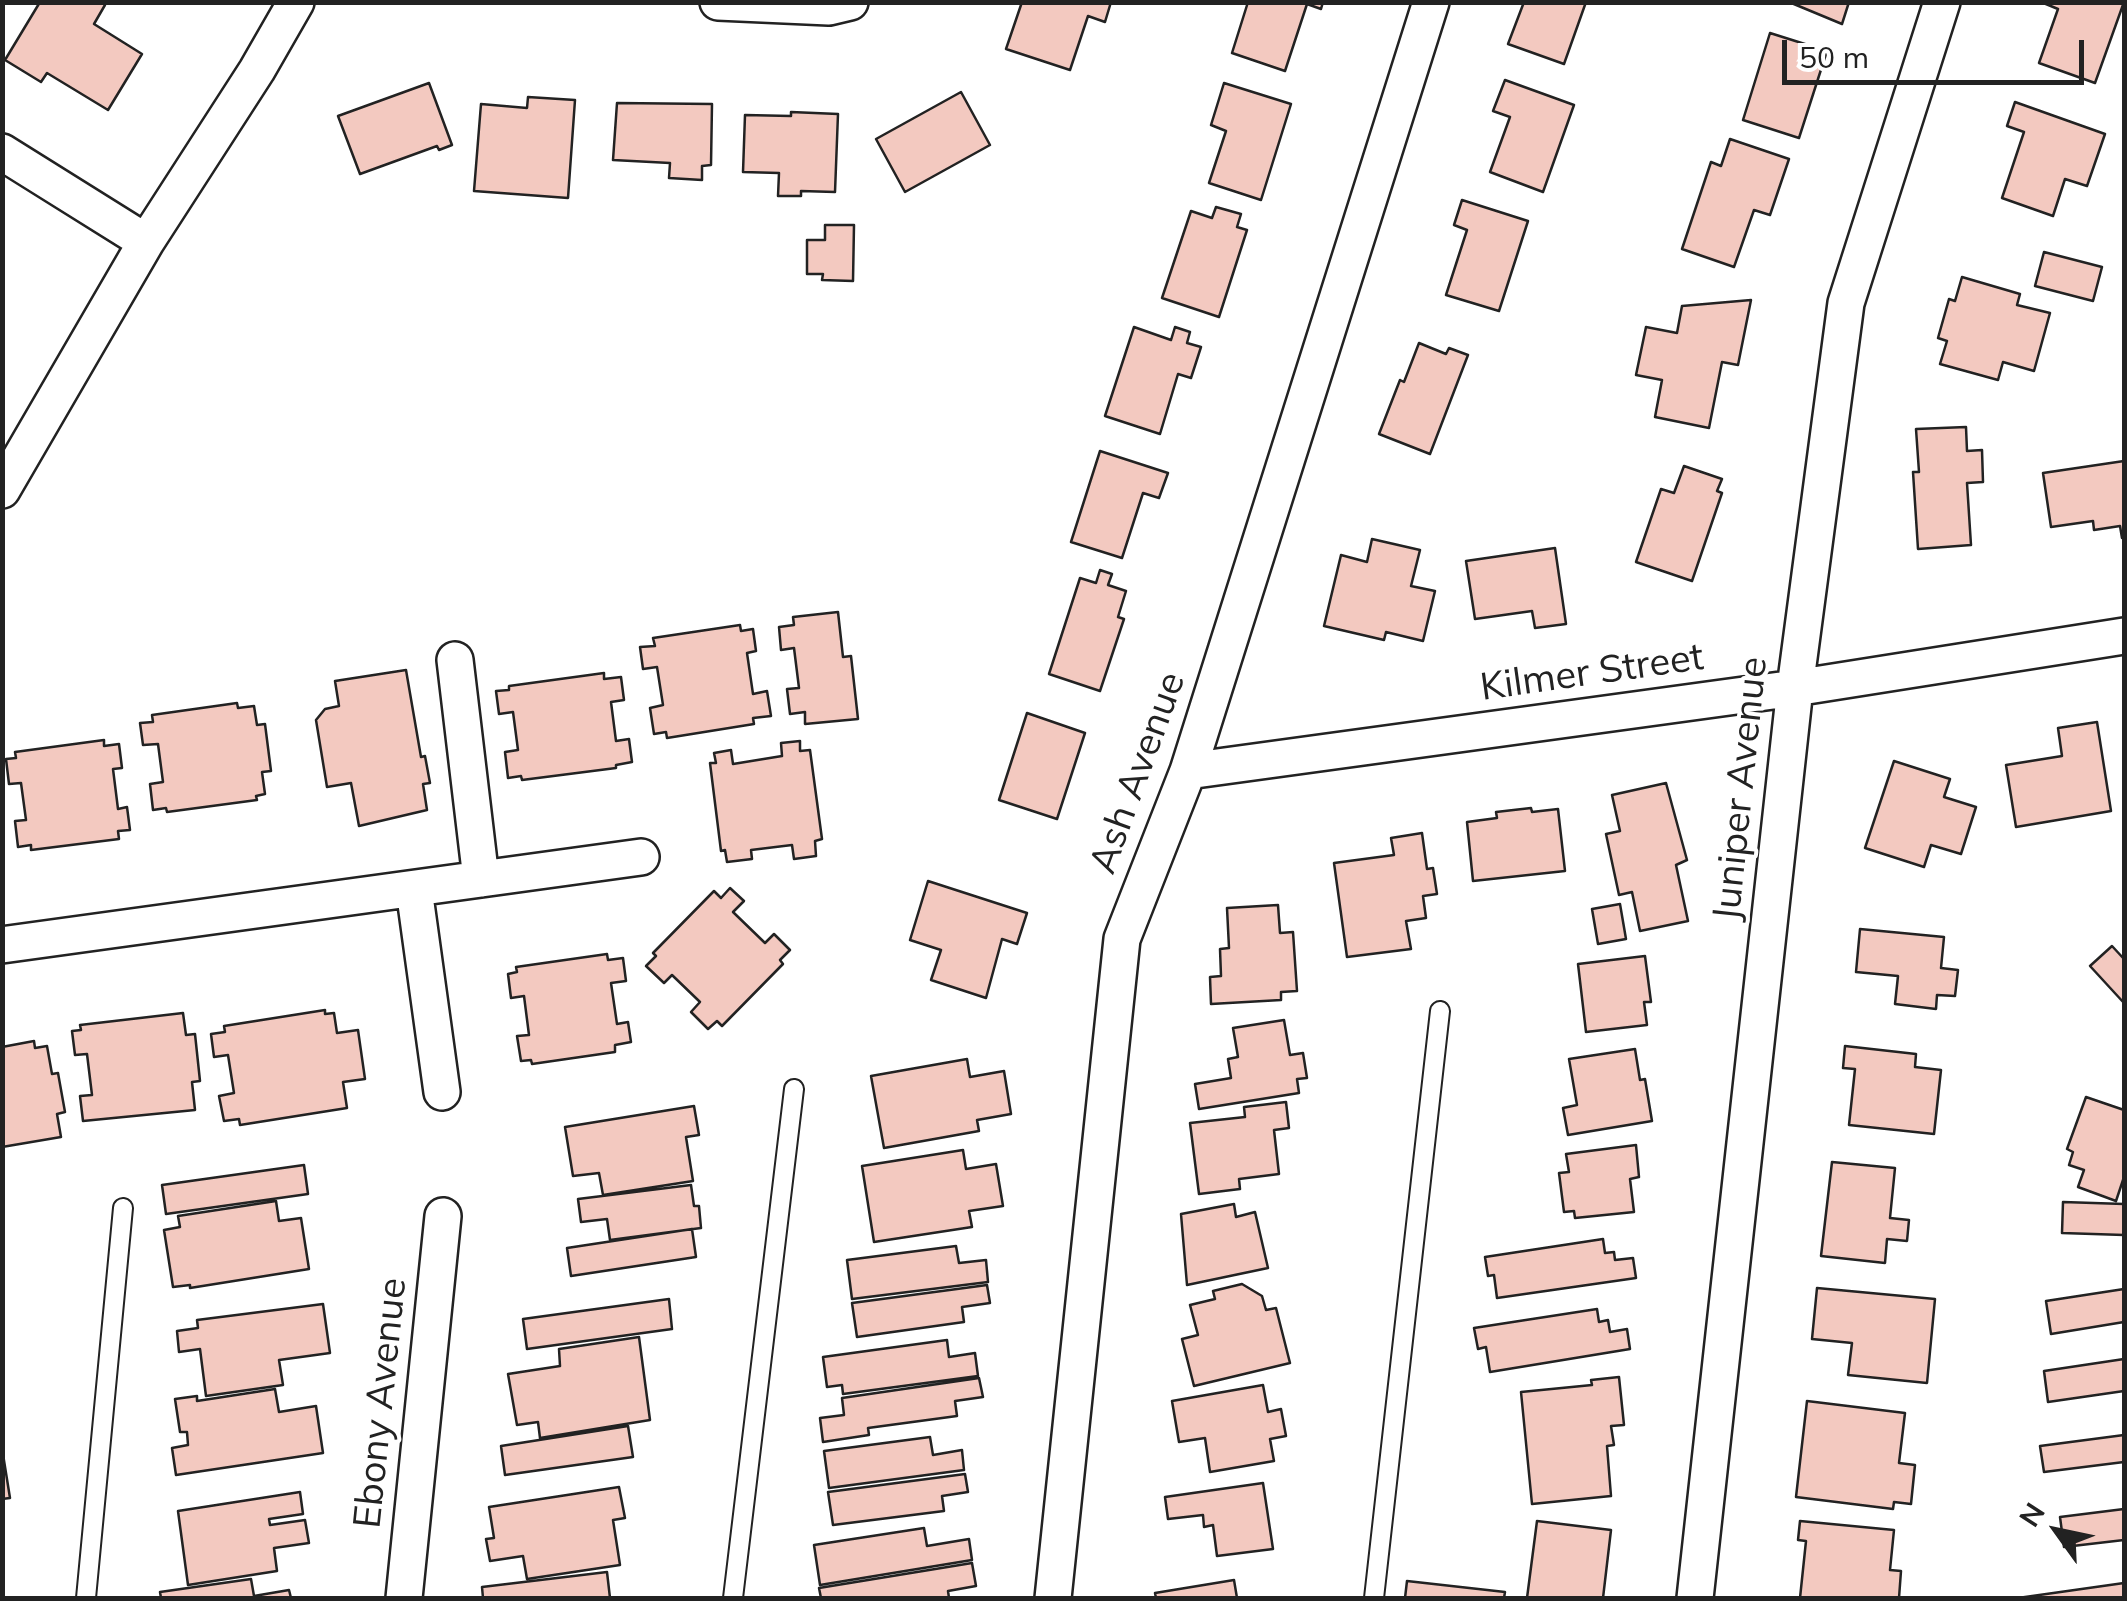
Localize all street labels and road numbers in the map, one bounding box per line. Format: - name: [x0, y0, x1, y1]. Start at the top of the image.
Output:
- street label: Kilmer Street: [1477, 635, 1707, 711]
- street label: Juniper Avenue: [1704, 655, 1778, 923]
- street label: Ash Avenue: [1080, 666, 1196, 880]
- street label: Ebony Avenue: [345, 1276, 417, 1530]

